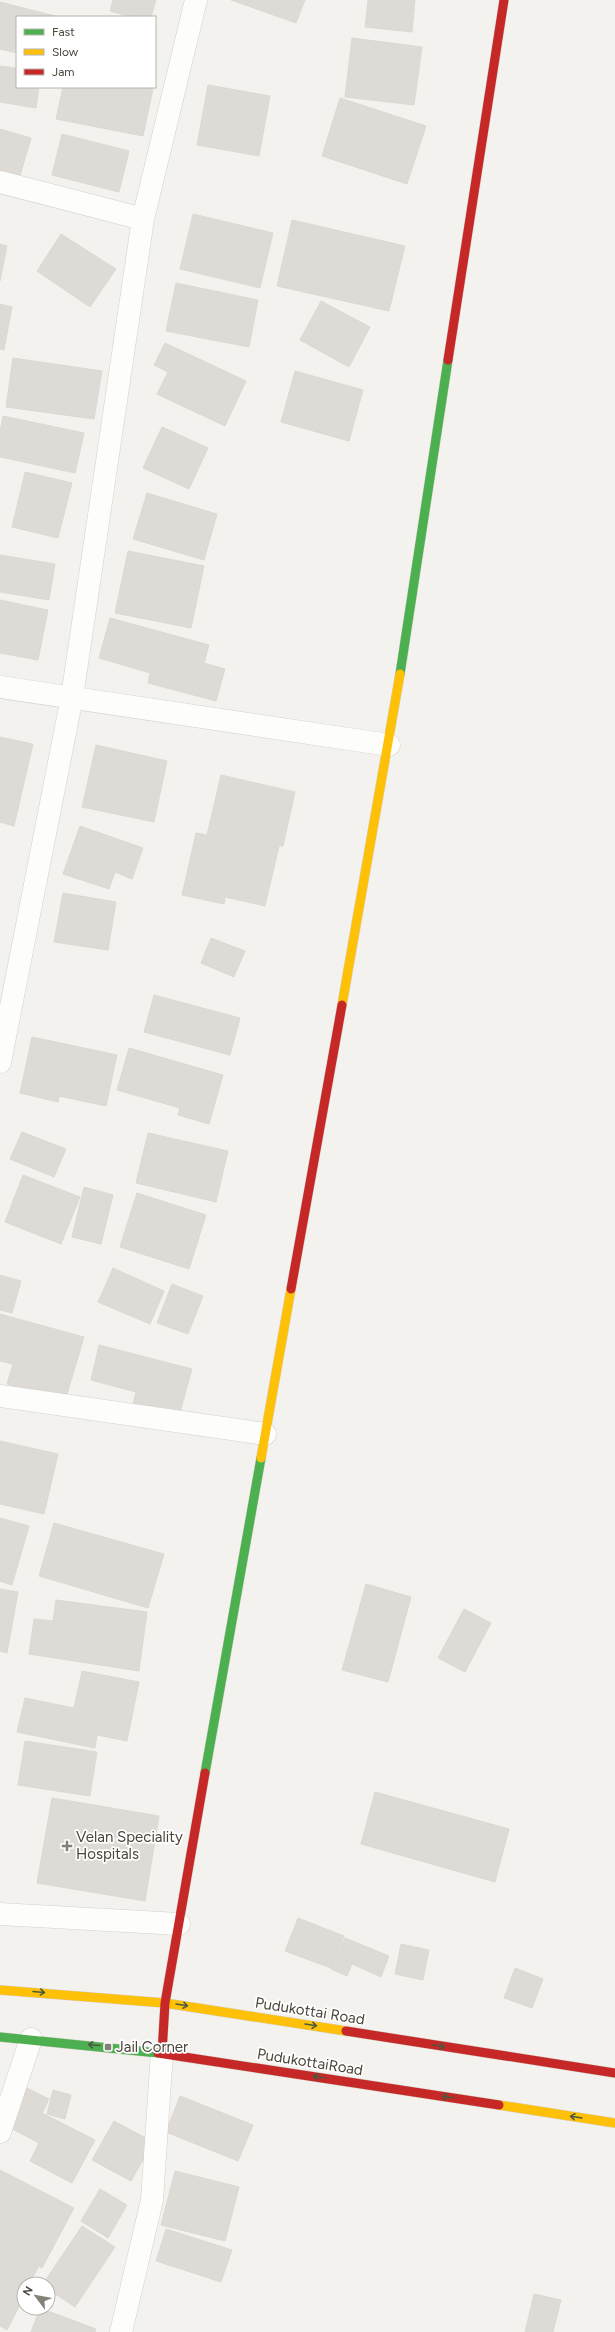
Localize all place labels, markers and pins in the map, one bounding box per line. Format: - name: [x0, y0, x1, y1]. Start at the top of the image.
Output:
- place label: Velan Speciality Hospitals: [76, 1828, 183, 1863]
- marker: Velan Speciality Hospitals: [61, 1840, 73, 1852]
- place label: Jail Corner: [116, 2038, 188, 2056]
- marker: Jail Corner: [103, 2042, 113, 2052]

